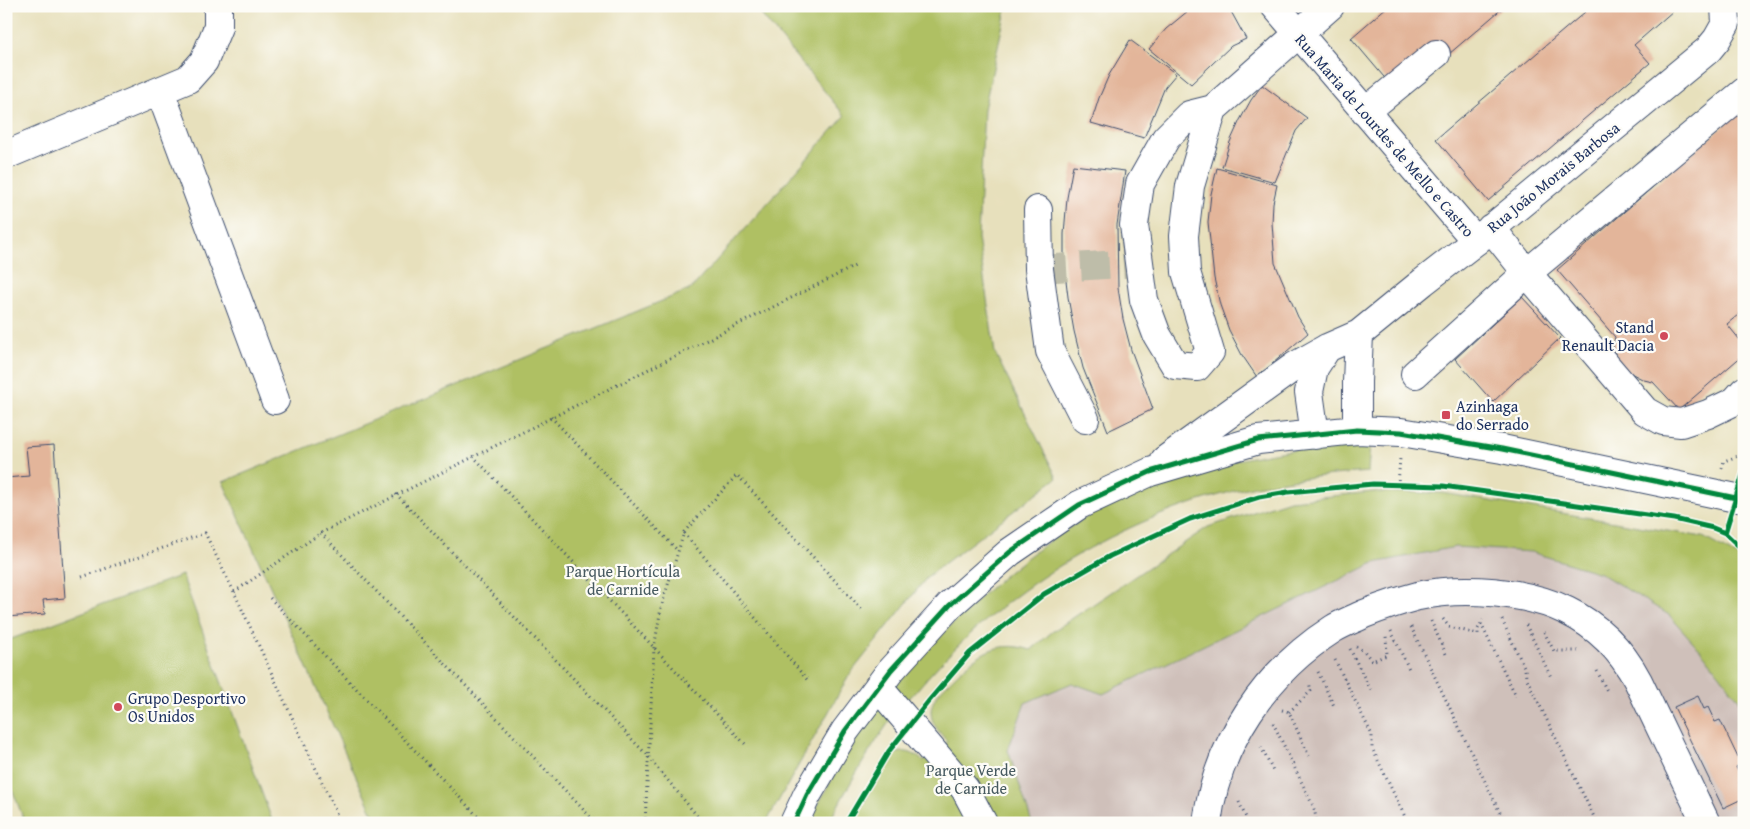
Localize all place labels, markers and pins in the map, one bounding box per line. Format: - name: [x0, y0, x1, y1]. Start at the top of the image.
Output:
- place label: Stand Renault Dacia: [1562, 315, 1654, 357]
- marker: Stand Renault Dacia: [1658, 330, 1670, 342]
- place label: Azinhaga do Serrado: [1456, 394, 1529, 436]
- marker: Azinhaga do Serrado: [1440, 409, 1452, 421]
- place label: Grupo Desportivo Os Unidos: [128, 686, 246, 728]
- marker: Grupo Desportivo Os Unidos: [112, 701, 124, 713]

